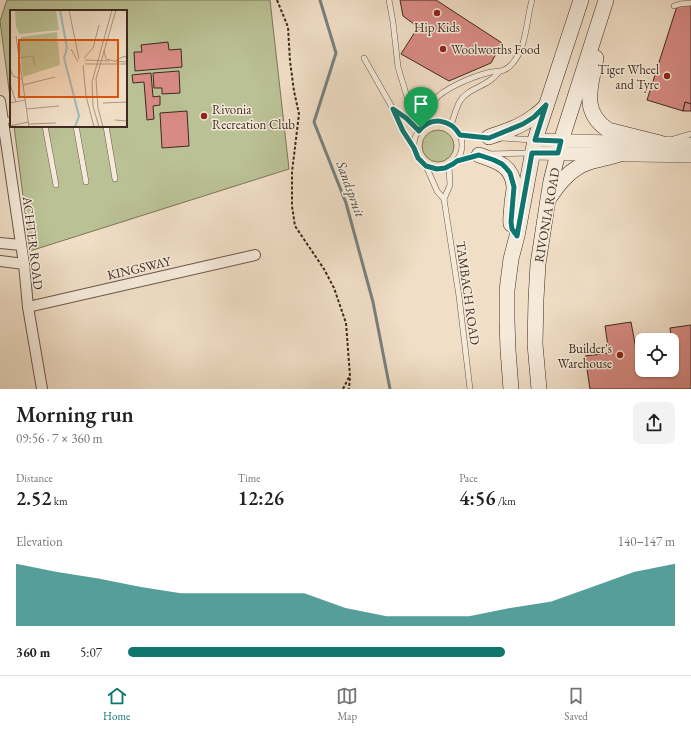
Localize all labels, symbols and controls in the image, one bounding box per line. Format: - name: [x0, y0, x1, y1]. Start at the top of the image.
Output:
- marker: Hip Kids: [432, 8, 442, 18]
- inset map: [10, 10, 127, 127]
- place label: Hip Kids: [414, 19, 460, 36]
- place label: Woolworths Food: [451, 41, 540, 58]
- marker: Woolworths Food: [438, 44, 448, 54]
- place label: Tiger Wheel and Tyre: [598, 61, 659, 93]
- marker: Tiger Wheel and Tyre: [662, 71, 672, 81]
- pin: [404, 87, 438, 128]
- icon: arrive: [410, 93, 432, 115]
- place label: Rivonia Recreation Club: [212, 101, 295, 133]
- marker: Rivonia Recreation Club: [199, 111, 209, 121]
- water label: Sandspruit: [332, 158, 370, 220]
- street label: RIVONIA ROAD: [530, 166, 564, 264]
- street label: ACHTER ROAD: [19, 194, 47, 291]
- street label: TAMBACH ROAD: [452, 240, 484, 346]
- street label: KINGSWAY: [105, 252, 174, 284]
- map controls: [635, 333, 679, 377]
- button: locate: [635, 333, 679, 377]
- place label: Builder's Warehouse: [558, 340, 612, 372]
- marker: Builder's Warehouse: [615, 350, 625, 360]
- text: Morning run: [16, 400, 134, 429]
- button: share: [633, 402, 675, 444]
- text: 09:56 · 7 × 360 m: [16, 430, 103, 447]
- text: Distance: [16, 471, 53, 485]
- text: Time: [238, 471, 261, 485]
- text: Pace: [459, 471, 478, 485]
- text: 2.52: [16, 485, 52, 511]
- text: 12:26: [238, 485, 284, 511]
- text: 4:56: [459, 485, 496, 511]
- text: km: [52, 494, 68, 508]
- text: /km: [496, 494, 516, 508]
- text: Elevation: [16, 533, 63, 550]
- text: 140–147 m: [618, 533, 675, 550]
- text: 360 m: [16, 644, 50, 661]
- text: 5:07: [80, 644, 102, 661]
- tab: Home: [103, 685, 130, 723]
- tab: Map: [336, 685, 358, 723]
- tab: Saved: [564, 685, 588, 723]

